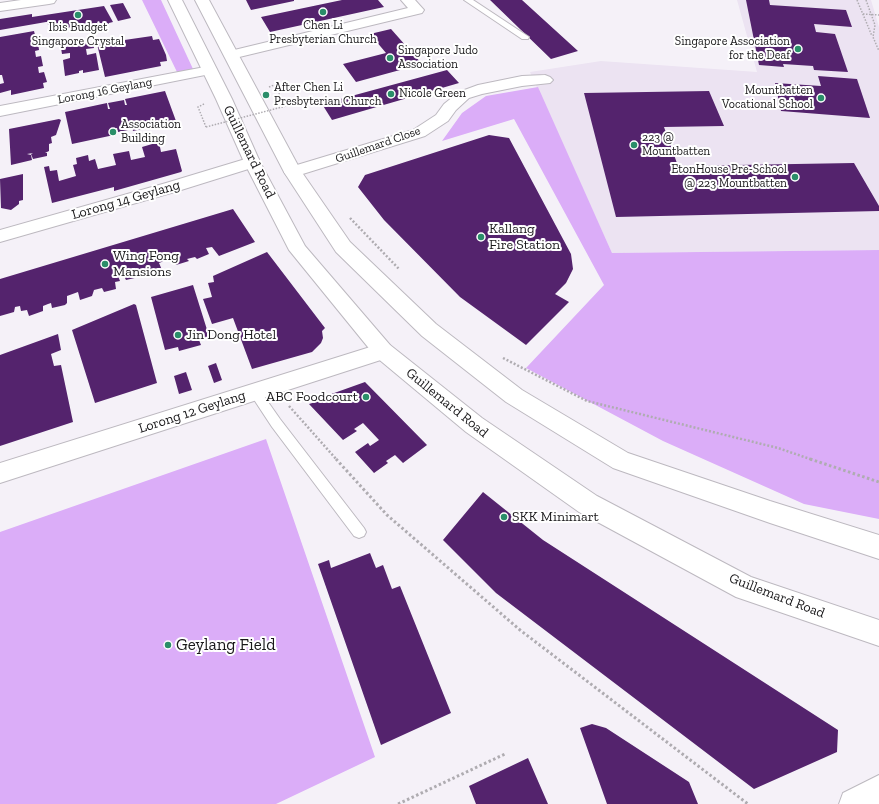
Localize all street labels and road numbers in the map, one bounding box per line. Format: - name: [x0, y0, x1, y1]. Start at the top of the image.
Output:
- street label: Lorong 16 Geylang: [57, 75, 153, 107]
- street label: Guillemard Road: [219, 103, 279, 201]
- street label: Guillemard Close: [334, 124, 422, 166]
- street label: Lorong 14 Geylang: [70, 176, 182, 224]
- street label: Guillemard Road: [402, 365, 492, 441]
- street label: Lorong 12 Geylang: [136, 387, 248, 437]
- street label: Guillemard Road: [727, 570, 827, 622]

